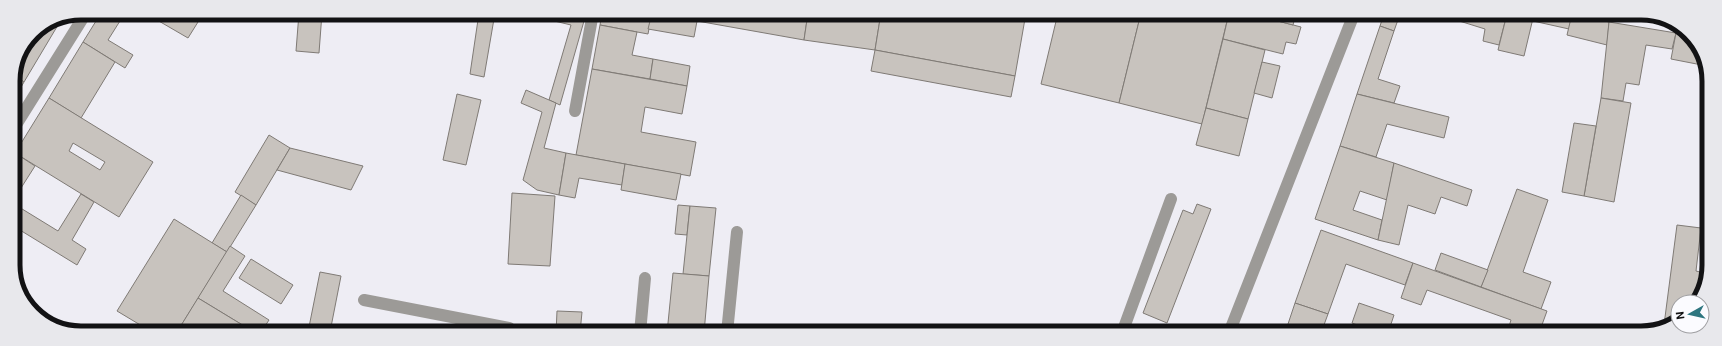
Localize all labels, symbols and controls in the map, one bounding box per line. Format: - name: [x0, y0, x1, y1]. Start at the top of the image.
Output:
- north arrow: [1670, 294, 1710, 334]
- text: N: [1674, 310, 1688, 320]

